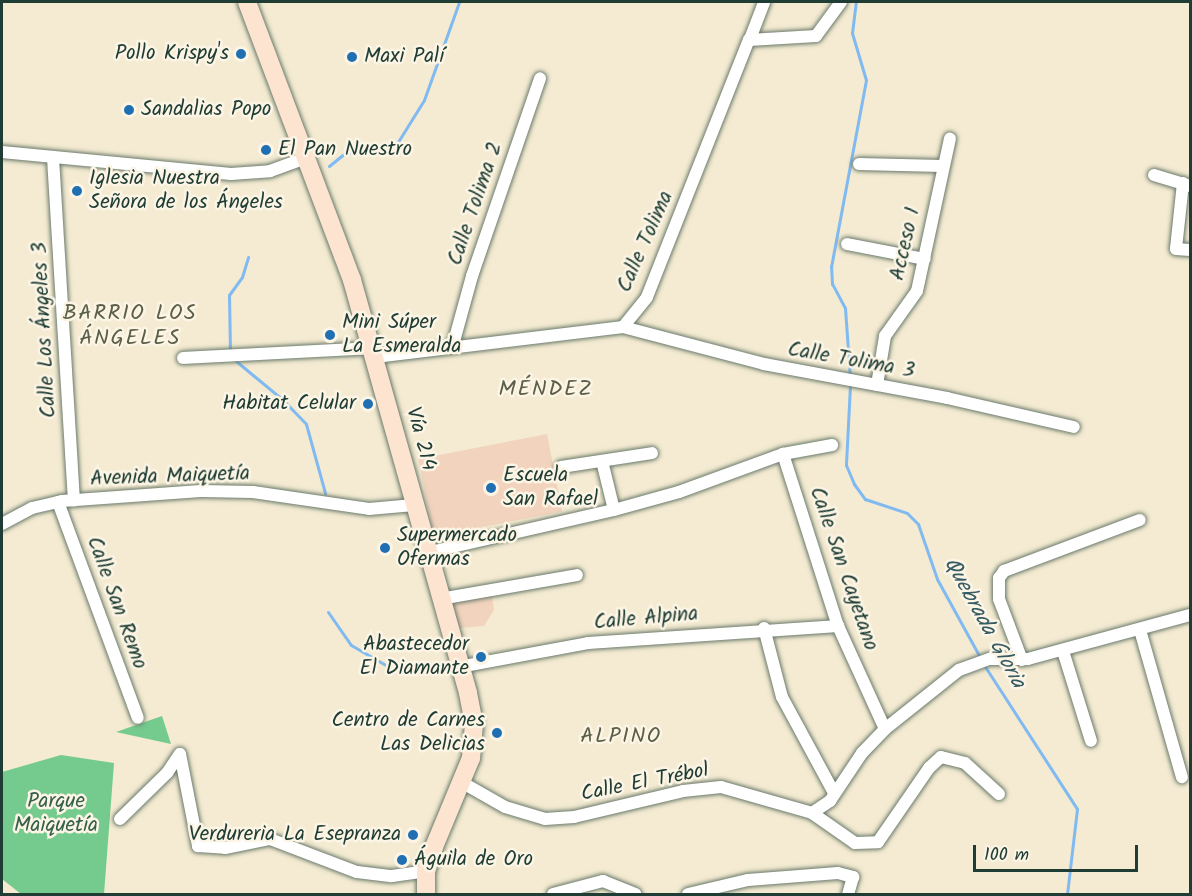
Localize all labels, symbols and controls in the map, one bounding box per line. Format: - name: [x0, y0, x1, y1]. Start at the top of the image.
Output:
- place label: Pollo Krispy's: [115, 41, 229, 67]
- place label: Maxi Palí: [364, 44, 444, 70]
- marker: Pollo Krispy's: [234, 47, 248, 61]
- marker: Maxi Palí: [345, 50, 359, 64]
- place label: Sandalias Popo: [141, 97, 271, 123]
- marker: Sandalias Popo: [122, 103, 136, 117]
- place label: El Pan Nuestro: [278, 137, 412, 163]
- street label: Calle Tolima 2: [443, 139, 509, 269]
- marker: El Pan Nuestro: [259, 143, 273, 157]
- place label: Iglesia Nuestra Señora de los Ángeles: [89, 166, 283, 216]
- marker: Iglesia Nuestra Señora de los Ángeles: [70, 184, 84, 198]
- street label: Calle Tolima: [613, 188, 679, 296]
- street label: Acceso 1: [885, 205, 927, 283]
- street label: Calle Los Ángeles 3: [28, 241, 62, 419]
- district label: BARRIO LOS ÁNGELES: [63, 300, 197, 352]
- place label: Mini Súper La Esmeralda: [342, 310, 461, 360]
- marker: Mini Súper La Esmeralda: [323, 328, 337, 342]
- street label: Calle Tolima 3: [786, 337, 916, 385]
- district label: MÉNDEZ: [499, 377, 593, 403]
- place label: Habitat Celular: [222, 391, 356, 417]
- marker: Habitat Celular: [361, 397, 375, 411]
- street label: Vía 214: [399, 404, 441, 474]
- street label: Avenida Maiquetía: [90, 462, 250, 492]
- place label: Escuela San Rafael: [503, 463, 598, 513]
- marker: Escuela San Rafael: [484, 481, 498, 495]
- street label: Calle San Cayetano: [803, 484, 883, 654]
- place label: Supermercado Ofermas: [397, 523, 517, 573]
- street label: Calle San Remo: [80, 533, 152, 673]
- marker: Supermercado Ofermas: [378, 541, 392, 555]
- water label: Quebrada Gloria: [937, 553, 1031, 693]
- street label: Calle Alpina: [593, 602, 699, 636]
- place label: Abastecedor El Diamante: [359, 632, 469, 682]
- marker: Abastecedor El Diamante: [474, 650, 488, 664]
- place label: Centro de Carnes Las Delicias: [331, 708, 485, 758]
- district label: ALPINO: [580, 724, 662, 750]
- marker: Centro de Carnes Las Delicias: [490, 726, 504, 740]
- street label: Calle El Trébol: [579, 758, 711, 808]
- park label: Parque Maiquetía: [14, 789, 98, 839]
- place label: Verdureria La Esepranza: [189, 822, 401, 848]
- marker: Verdureria La Esepranza: [406, 828, 420, 842]
- scale bar: [976, 833, 1141, 871]
- text: 100 m: [984, 841, 1029, 870]
- place label: Águila de Oro: [414, 847, 533, 873]
- marker: Águila de Oro: [395, 853, 409, 867]

